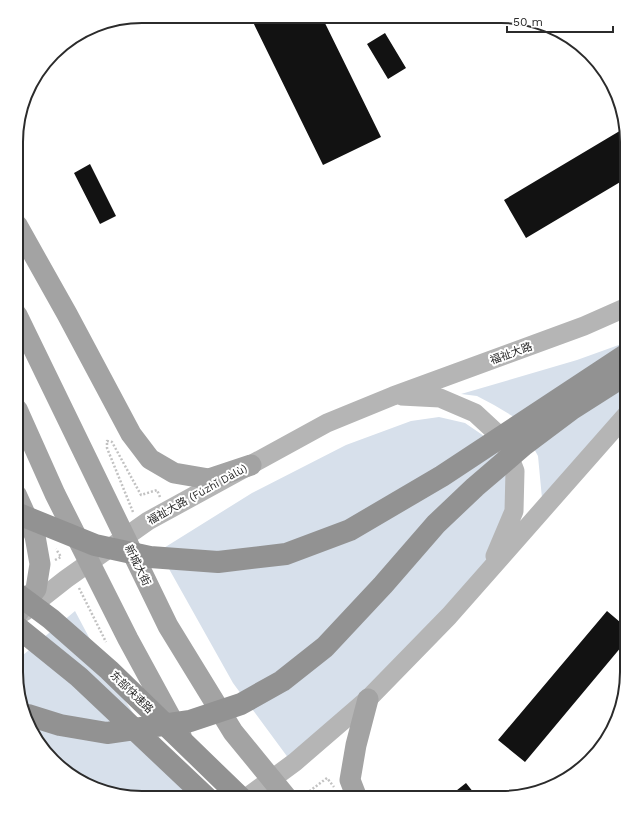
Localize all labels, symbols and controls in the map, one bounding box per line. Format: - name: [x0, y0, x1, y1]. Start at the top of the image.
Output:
- scale bar: [507, 8, 613, 34]
- text: 50 m: [513, 15, 543, 29]
- street label: 福祉大路: [488, 340, 534, 367]
- street label: 福祉大路 (Fúzhǐ Dàlù): [145, 461, 250, 527]
- street label: 新城大街: [122, 543, 153, 588]
- street label: 东部快速路: [107, 669, 156, 716]

